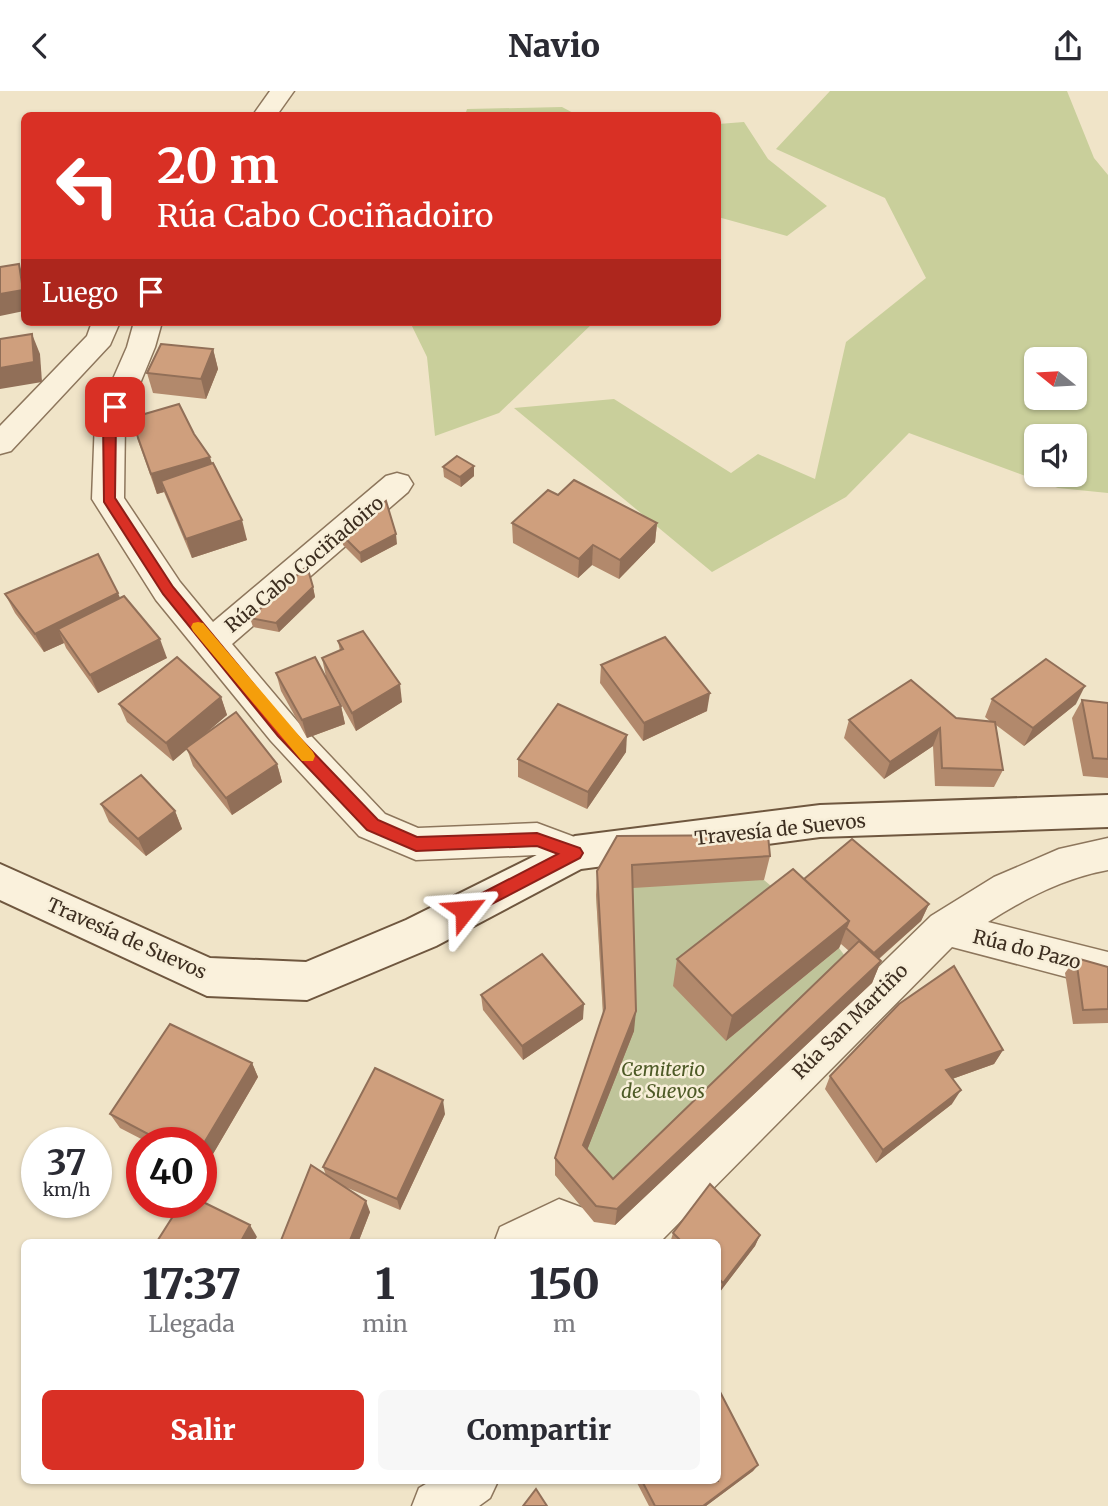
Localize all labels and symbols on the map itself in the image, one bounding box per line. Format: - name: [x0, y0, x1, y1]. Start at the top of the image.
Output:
- north arrow: [1024, 347, 1087, 409]
- pin: [85, 377, 145, 437]
- street label: Rúa Cabo Cociñadoiro: [220, 491, 388, 637]
- street label: Travesía de Suevos: [693, 808, 867, 850]
- position arrow: [428, 873, 502, 947]
- street label: Travesía de Suevos: [44, 892, 210, 984]
- street label: Rúa do Pazo: [971, 924, 1083, 974]
- street label: Rúa San Martiño: [787, 958, 913, 1084]
- park label: Cemiterio de Suevos: [621, 1057, 705, 1103]
- speed limit sign: 40: [126, 1127, 217, 1218]

